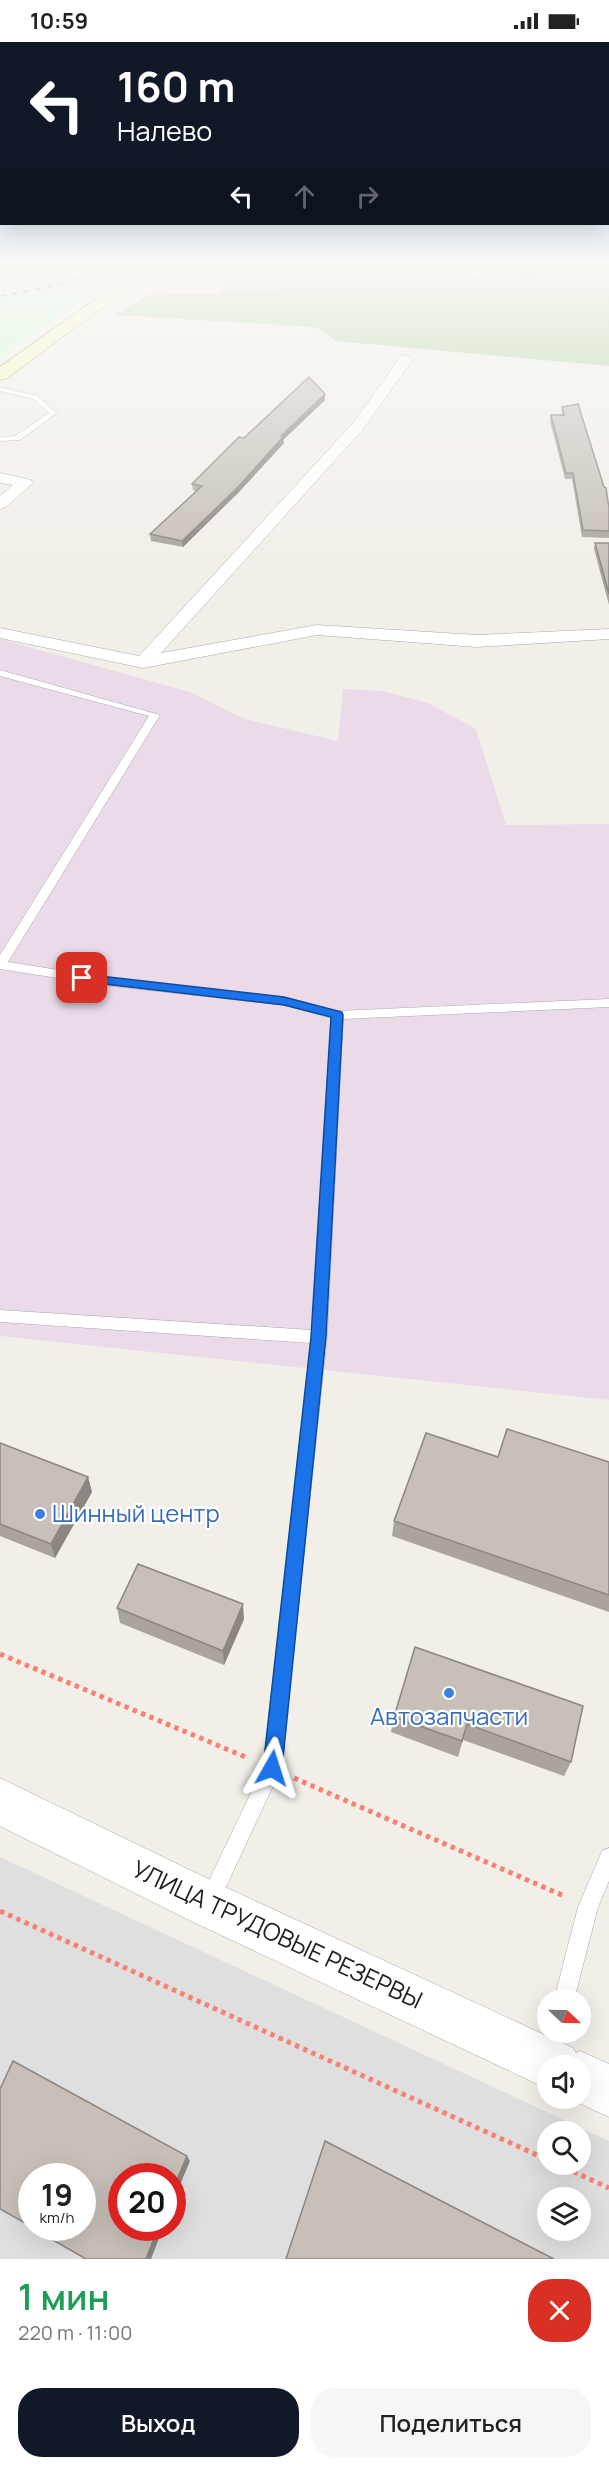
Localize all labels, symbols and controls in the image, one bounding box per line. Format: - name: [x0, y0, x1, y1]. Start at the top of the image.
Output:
- text: 10:59: [30, 6, 88, 36]
- text: 160 m: [117, 57, 235, 115]
- icon: left: [18, 66, 96, 144]
- text: Налево: [117, 112, 212, 149]
- icon: left: [225, 180, 258, 213]
- icon: ahead: [288, 180, 321, 213]
- icon: right: [351, 180, 384, 213]
- pin: [56, 952, 107, 1003]
- icon: arrive: [65, 961, 98, 994]
- place label: Шинный центр: [52, 1496, 220, 1529]
- marker: Шинный центр: [33, 1507, 47, 1521]
- marker: Автозапчасти: [442, 1686, 456, 1700]
- place label: Автозапчасти: [370, 1699, 528, 1732]
- position arrow: [240, 1736, 304, 1800]
- street label: УЛИЦА ТРУДОВЫЕ РЕЗЕРВЫ: [127, 1852, 428, 2015]
- north arrow: [537, 1989, 591, 2043]
- map controls: [537, 1989, 591, 2241]
- button: sound: [537, 2055, 591, 2109]
- button: search: [537, 2121, 591, 2175]
- speed limit sign: 20: [108, 2163, 186, 2241]
- text: 19: [41, 2174, 73, 2215]
- button: layers: [537, 2187, 591, 2241]
- text: km/h: [40, 2207, 74, 2228]
- text: 1 мин: [18, 2272, 110, 2321]
- button: close: [528, 2279, 591, 2342]
- text: 220 m · 11:00: [18, 2319, 132, 2346]
- button: Выход: [18, 2388, 299, 2457]
- button: Поделиться: [311, 2388, 591, 2457]

